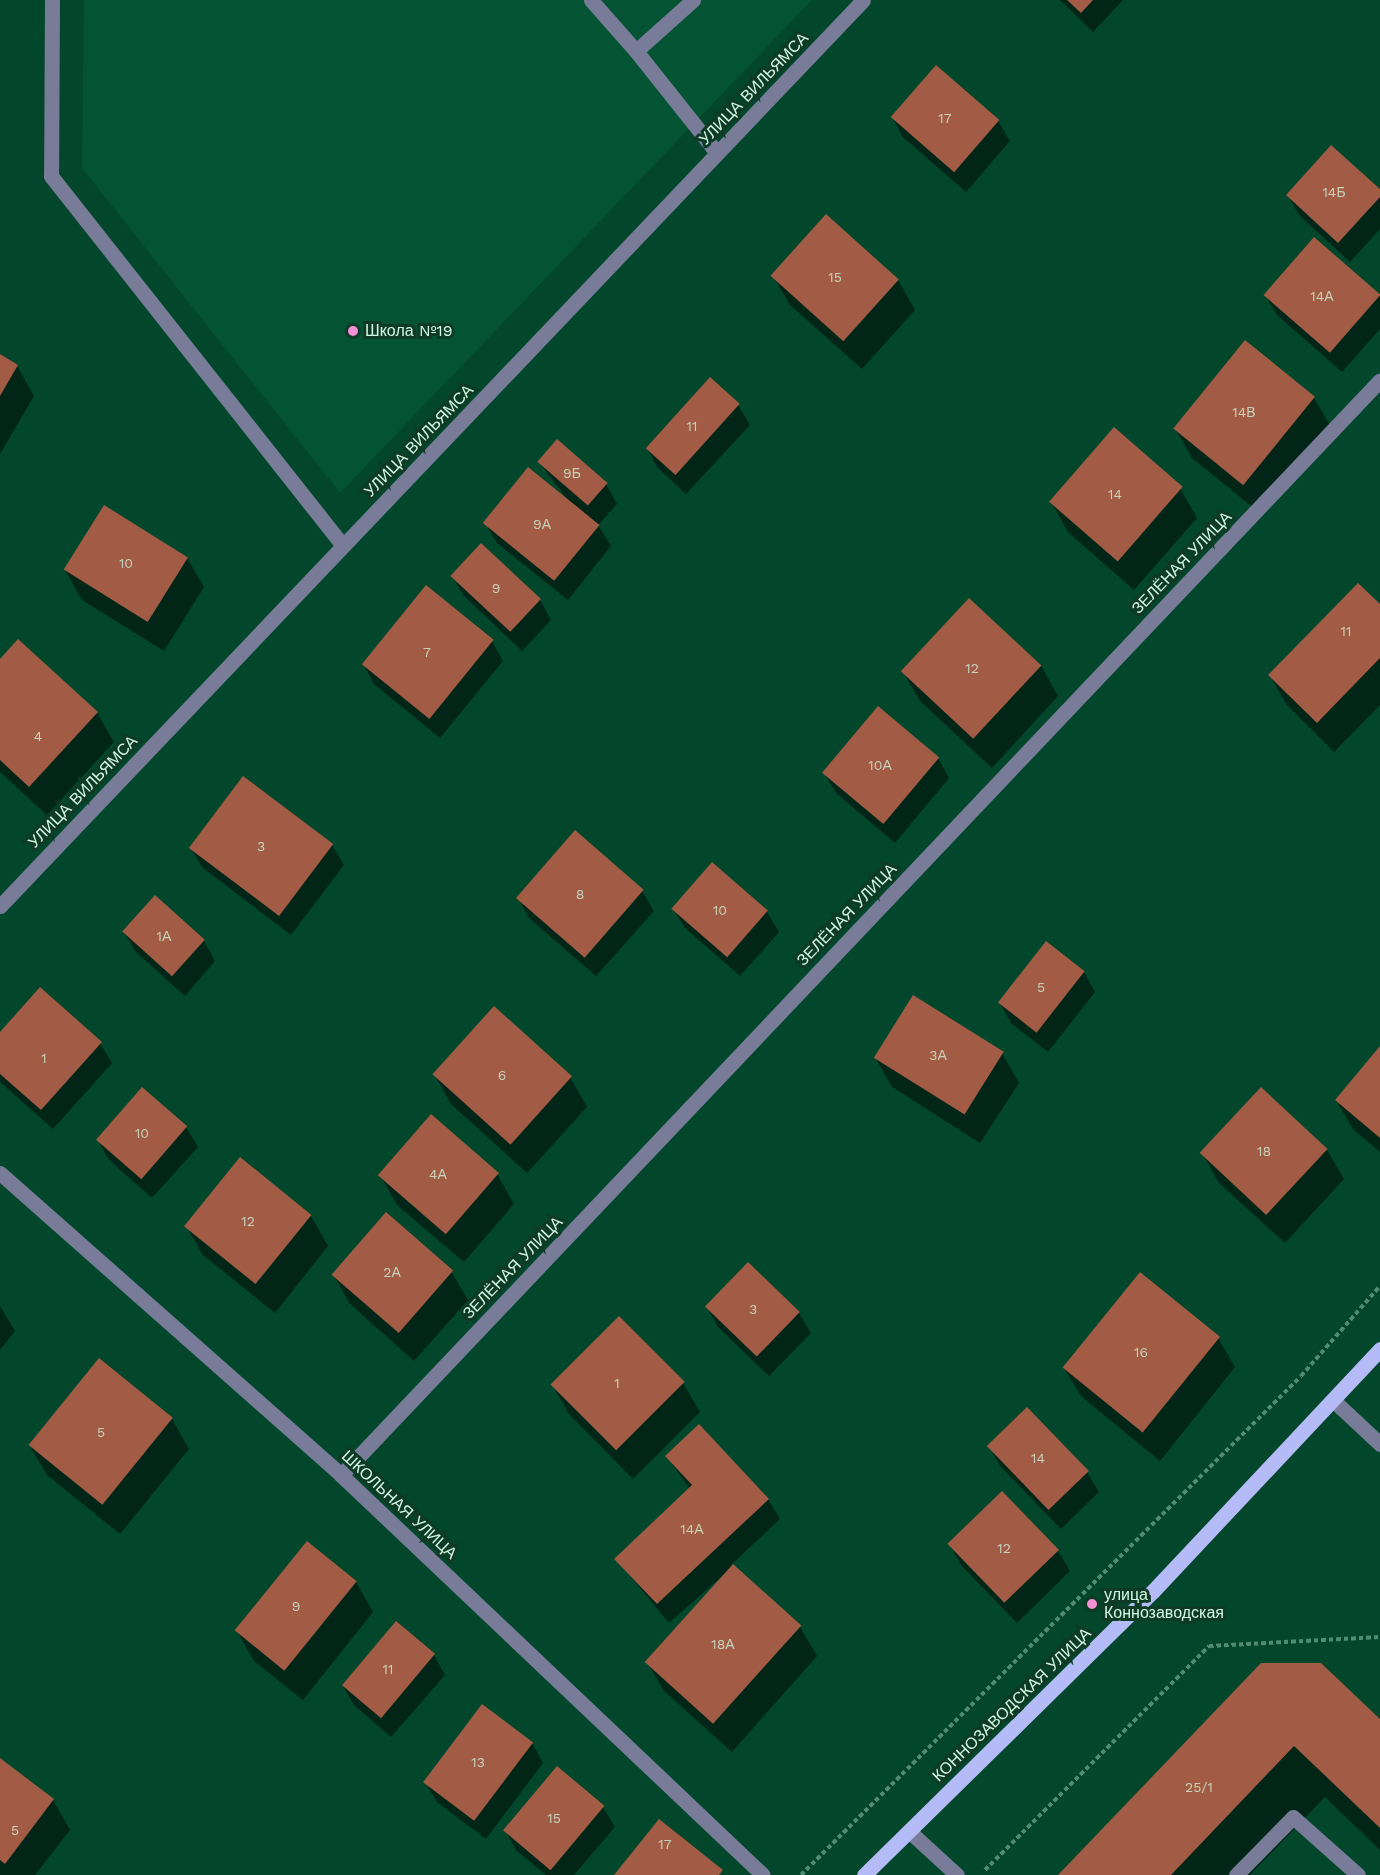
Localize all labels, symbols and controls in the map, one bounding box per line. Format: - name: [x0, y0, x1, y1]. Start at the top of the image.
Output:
- street label: УЛИЦА ВИЛЬЯМСА: [695, 29, 813, 149]
- house number: 17: [938, 110, 952, 126]
- house number: 14Б: [1322, 184, 1346, 200]
- house number: 15: [828, 269, 842, 285]
- house number: 14А: [1310, 288, 1334, 304]
- place label: Школа №19: [365, 321, 453, 341]
- marker: Школа №19: [346, 324, 360, 338]
- street label: УЛИЦА ВИЛЬЯМСА: [360, 381, 478, 501]
- house number: 14В: [1232, 404, 1256, 420]
- house number: 11: [687, 418, 697, 434]
- house number: 9Б: [563, 465, 581, 481]
- house number: 14: [1108, 486, 1122, 502]
- street label: ЗЕЛЁНАЯ УЛИЦА: [1128, 508, 1236, 618]
- house number: 9А: [533, 516, 551, 532]
- house number: 10: [119, 555, 133, 571]
- house number: 9: [492, 580, 500, 596]
- house number: 11: [1341, 623, 1351, 639]
- house number: 7: [423, 644, 431, 660]
- house number: 12: [965, 660, 979, 676]
- house number: 4: [34, 728, 42, 744]
- street label: УЛИЦА ВИЛЬЯМСА: [24, 732, 142, 852]
- house number: 10А: [868, 757, 892, 773]
- house number: 3: [257, 838, 265, 854]
- street label: ЗЕЛЁНАЯ УЛИЦА: [793, 860, 901, 970]
- house number: 8: [576, 886, 584, 902]
- house number: 10: [713, 902, 727, 918]
- house number: 1А: [157, 928, 171, 944]
- house number: 5: [1037, 979, 1045, 995]
- house number: 3А: [929, 1047, 947, 1063]
- house number: 1: [41, 1050, 47, 1066]
- house number: 6: [498, 1067, 506, 1083]
- house number: 10: [135, 1125, 149, 1141]
- house number: 18: [1257, 1143, 1271, 1159]
- house number: 4А: [429, 1166, 447, 1182]
- house number: 12: [241, 1213, 255, 1229]
- street label: ЗЕЛЁНАЯ УЛИЦА: [459, 1213, 567, 1323]
- house number: 2А: [383, 1264, 401, 1280]
- house number: 3: [749, 1301, 757, 1317]
- house number: 16: [1134, 1344, 1148, 1360]
- house number: 1: [614, 1375, 620, 1391]
- house number: 5: [97, 1424, 105, 1440]
- street label: ШКОЛЬНАЯ УЛИЦА: [337, 1447, 461, 1563]
- house number: 14: [1031, 1450, 1045, 1466]
- house number: 14А: [680, 1521, 704, 1537]
- house number: 12: [997, 1540, 1011, 1556]
- place label: улица Коннозаводская: [1104, 1585, 1224, 1623]
- marker: улица Коннозаводская: [1085, 1597, 1099, 1611]
- house number: 9: [292, 1598, 300, 1614]
- street label: КОННОЗАВОДСКАЯ УЛИЦА: [929, 1624, 1095, 1786]
- house number: 18А: [711, 1636, 735, 1652]
- house number: 11: [383, 1661, 393, 1677]
- house number: 13: [471, 1754, 485, 1770]
- house number: 25/1: [1185, 1779, 1213, 1795]
- house number: 15: [547, 1810, 561, 1826]
- house number: 5: [11, 1822, 19, 1838]
- house number: 17: [658, 1836, 672, 1852]

